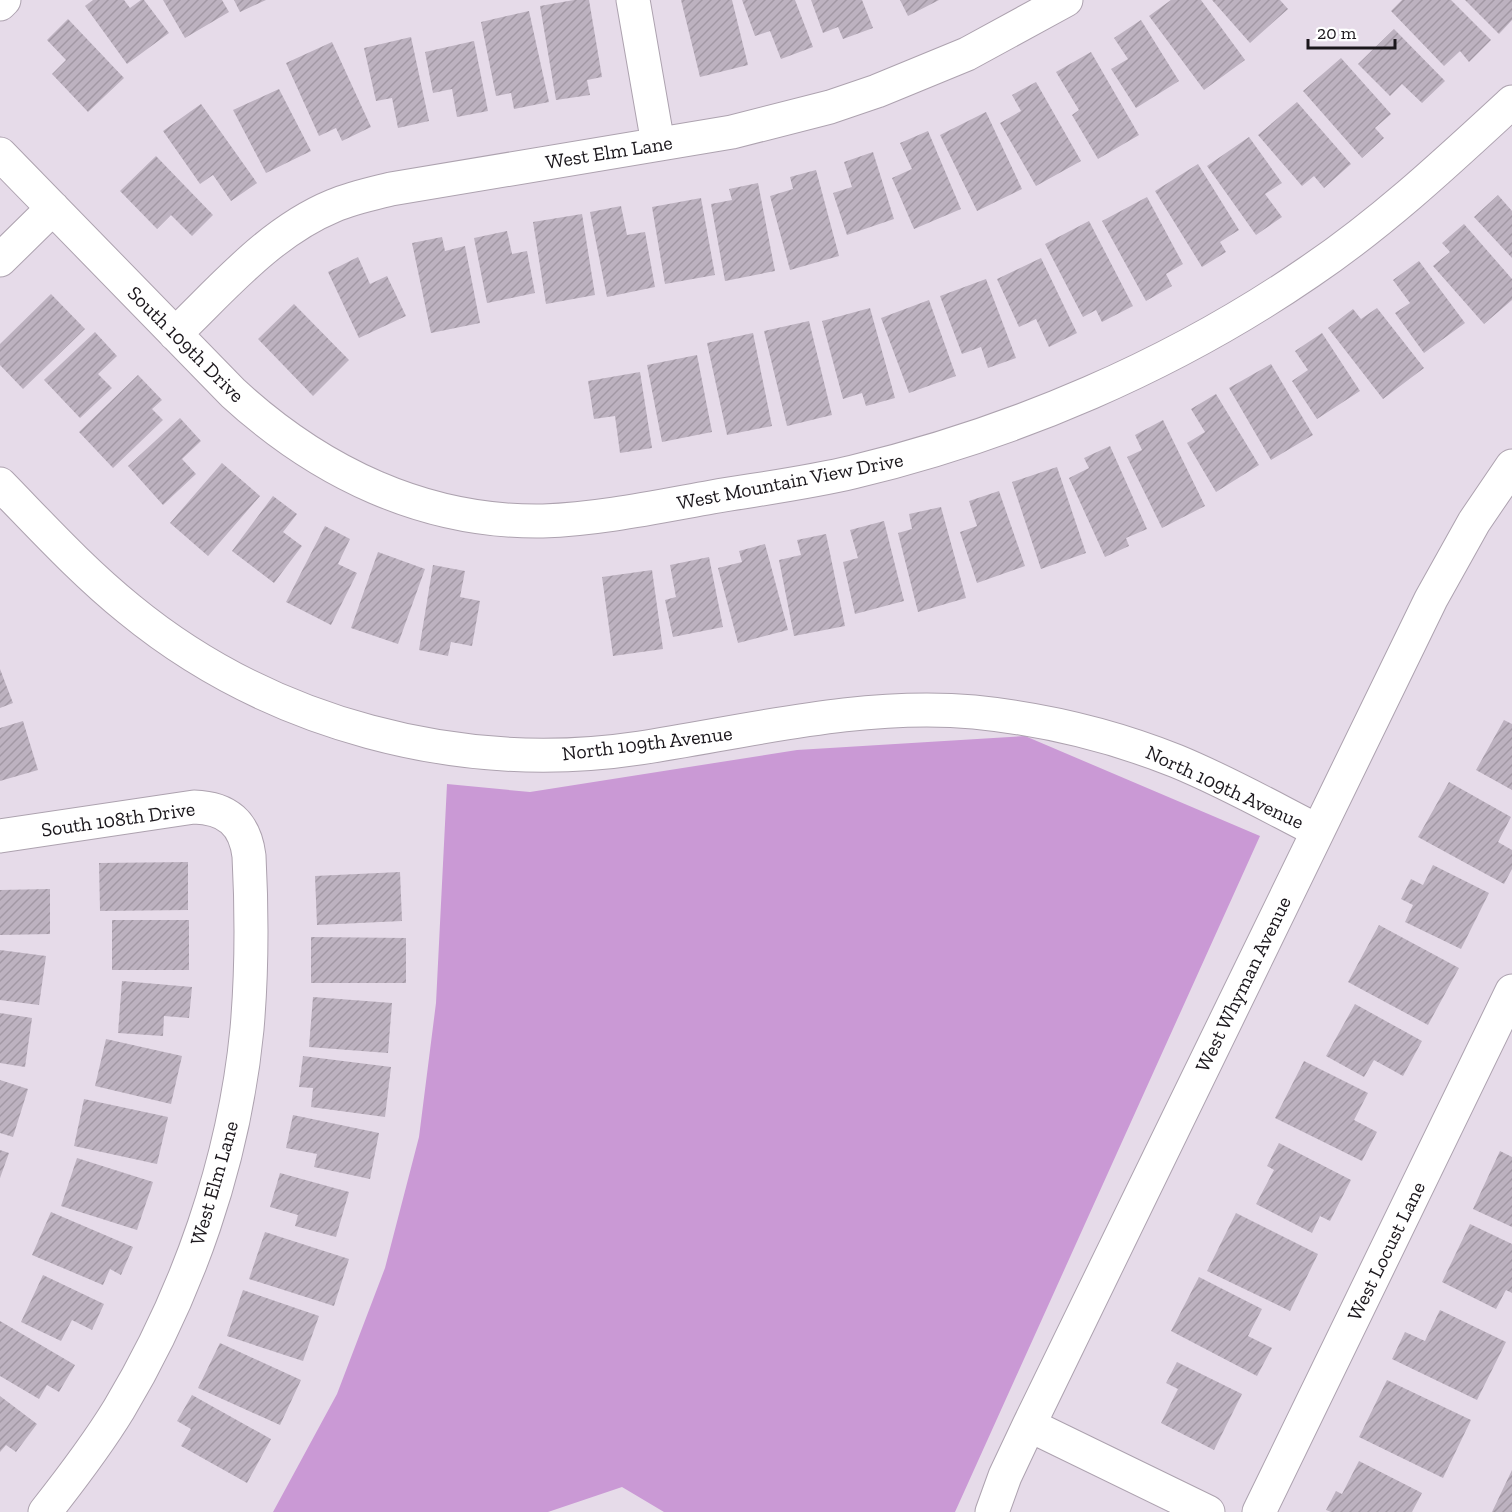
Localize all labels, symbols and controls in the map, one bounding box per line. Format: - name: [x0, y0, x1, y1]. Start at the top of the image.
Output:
- scale bar: [1308, 12, 1395, 50]
- text: 20 m: [1317, 22, 1357, 44]
- street label: West Elm Lane: [544, 130, 674, 174]
- street label: South 109th Drive: [123, 281, 249, 407]
- street label: West Mountain View Drive: [675, 447, 905, 515]
- street label: North 109th Avenue: [560, 721, 734, 765]
- street label: North 109th Avenue: [1142, 740, 1308, 834]
- street label: South 108th Drive: [40, 796, 196, 842]
- street label: West Whyman Avenue: [1190, 892, 1296, 1076]
- street label: West Elm Lane: [185, 1118, 243, 1248]
- street label: West Locust Lane: [1342, 1178, 1430, 1324]

